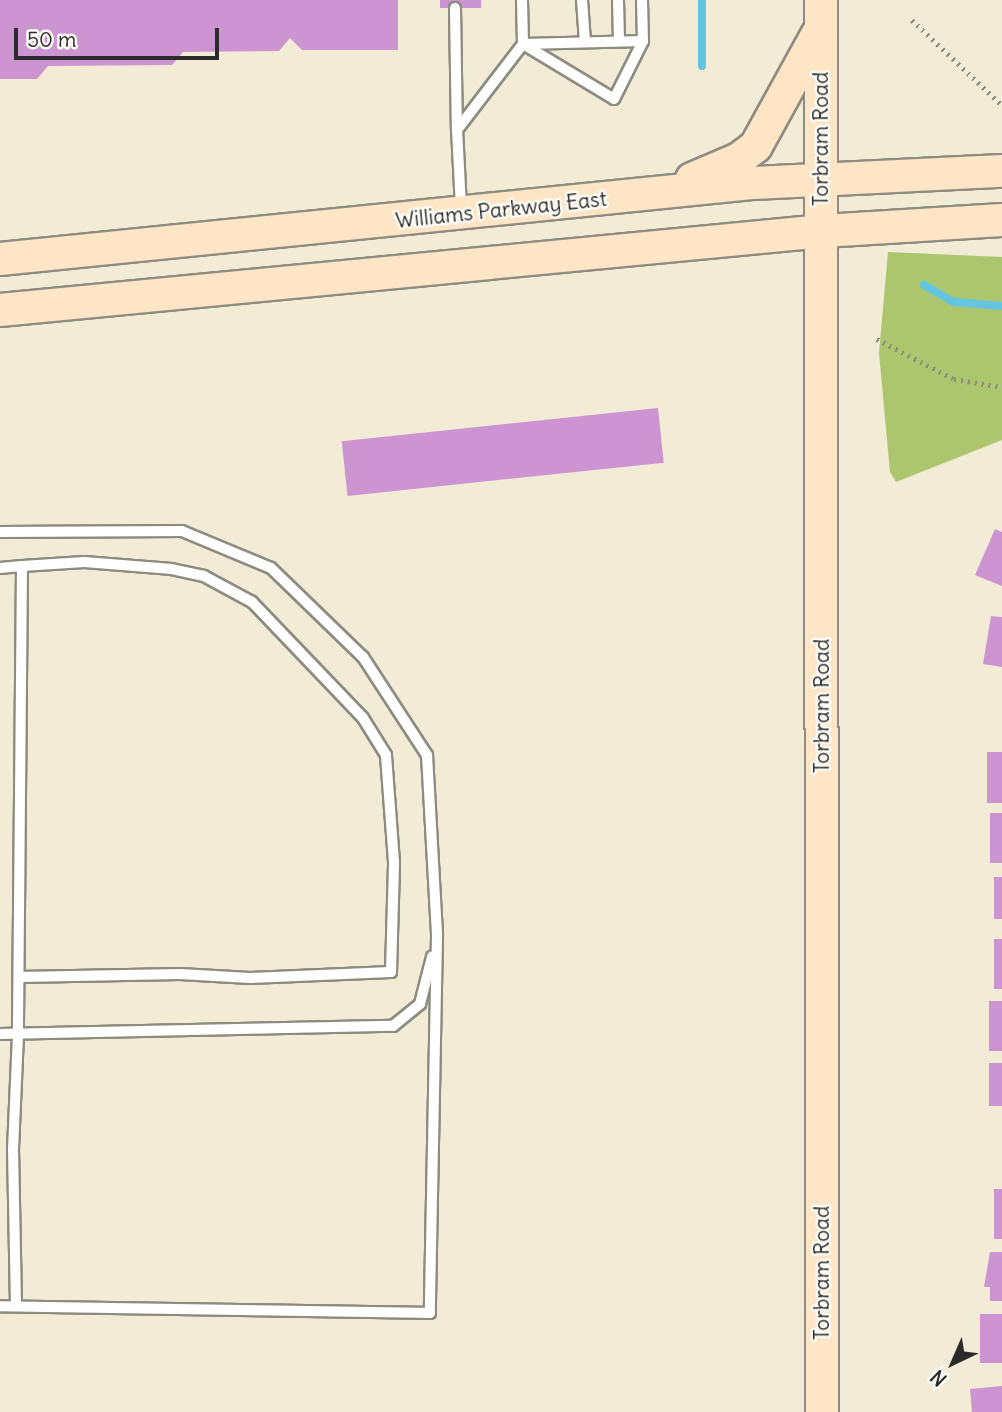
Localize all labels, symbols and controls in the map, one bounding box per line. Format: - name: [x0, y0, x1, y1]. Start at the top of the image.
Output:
- scale bar: [18, 14, 222, 58]
- text: 50 m: [27, 26, 76, 53]
- street label: Torbram Road: [808, 72, 834, 206]
- street label: Williams Parkway East: [394, 186, 608, 234]
- street label: Torbram Road: [809, 639, 835, 773]
- street label: Torbram Road: [809, 1206, 835, 1340]
- north arrow: [918, 1328, 988, 1398]
- text: N: [925, 1365, 951, 1391]

